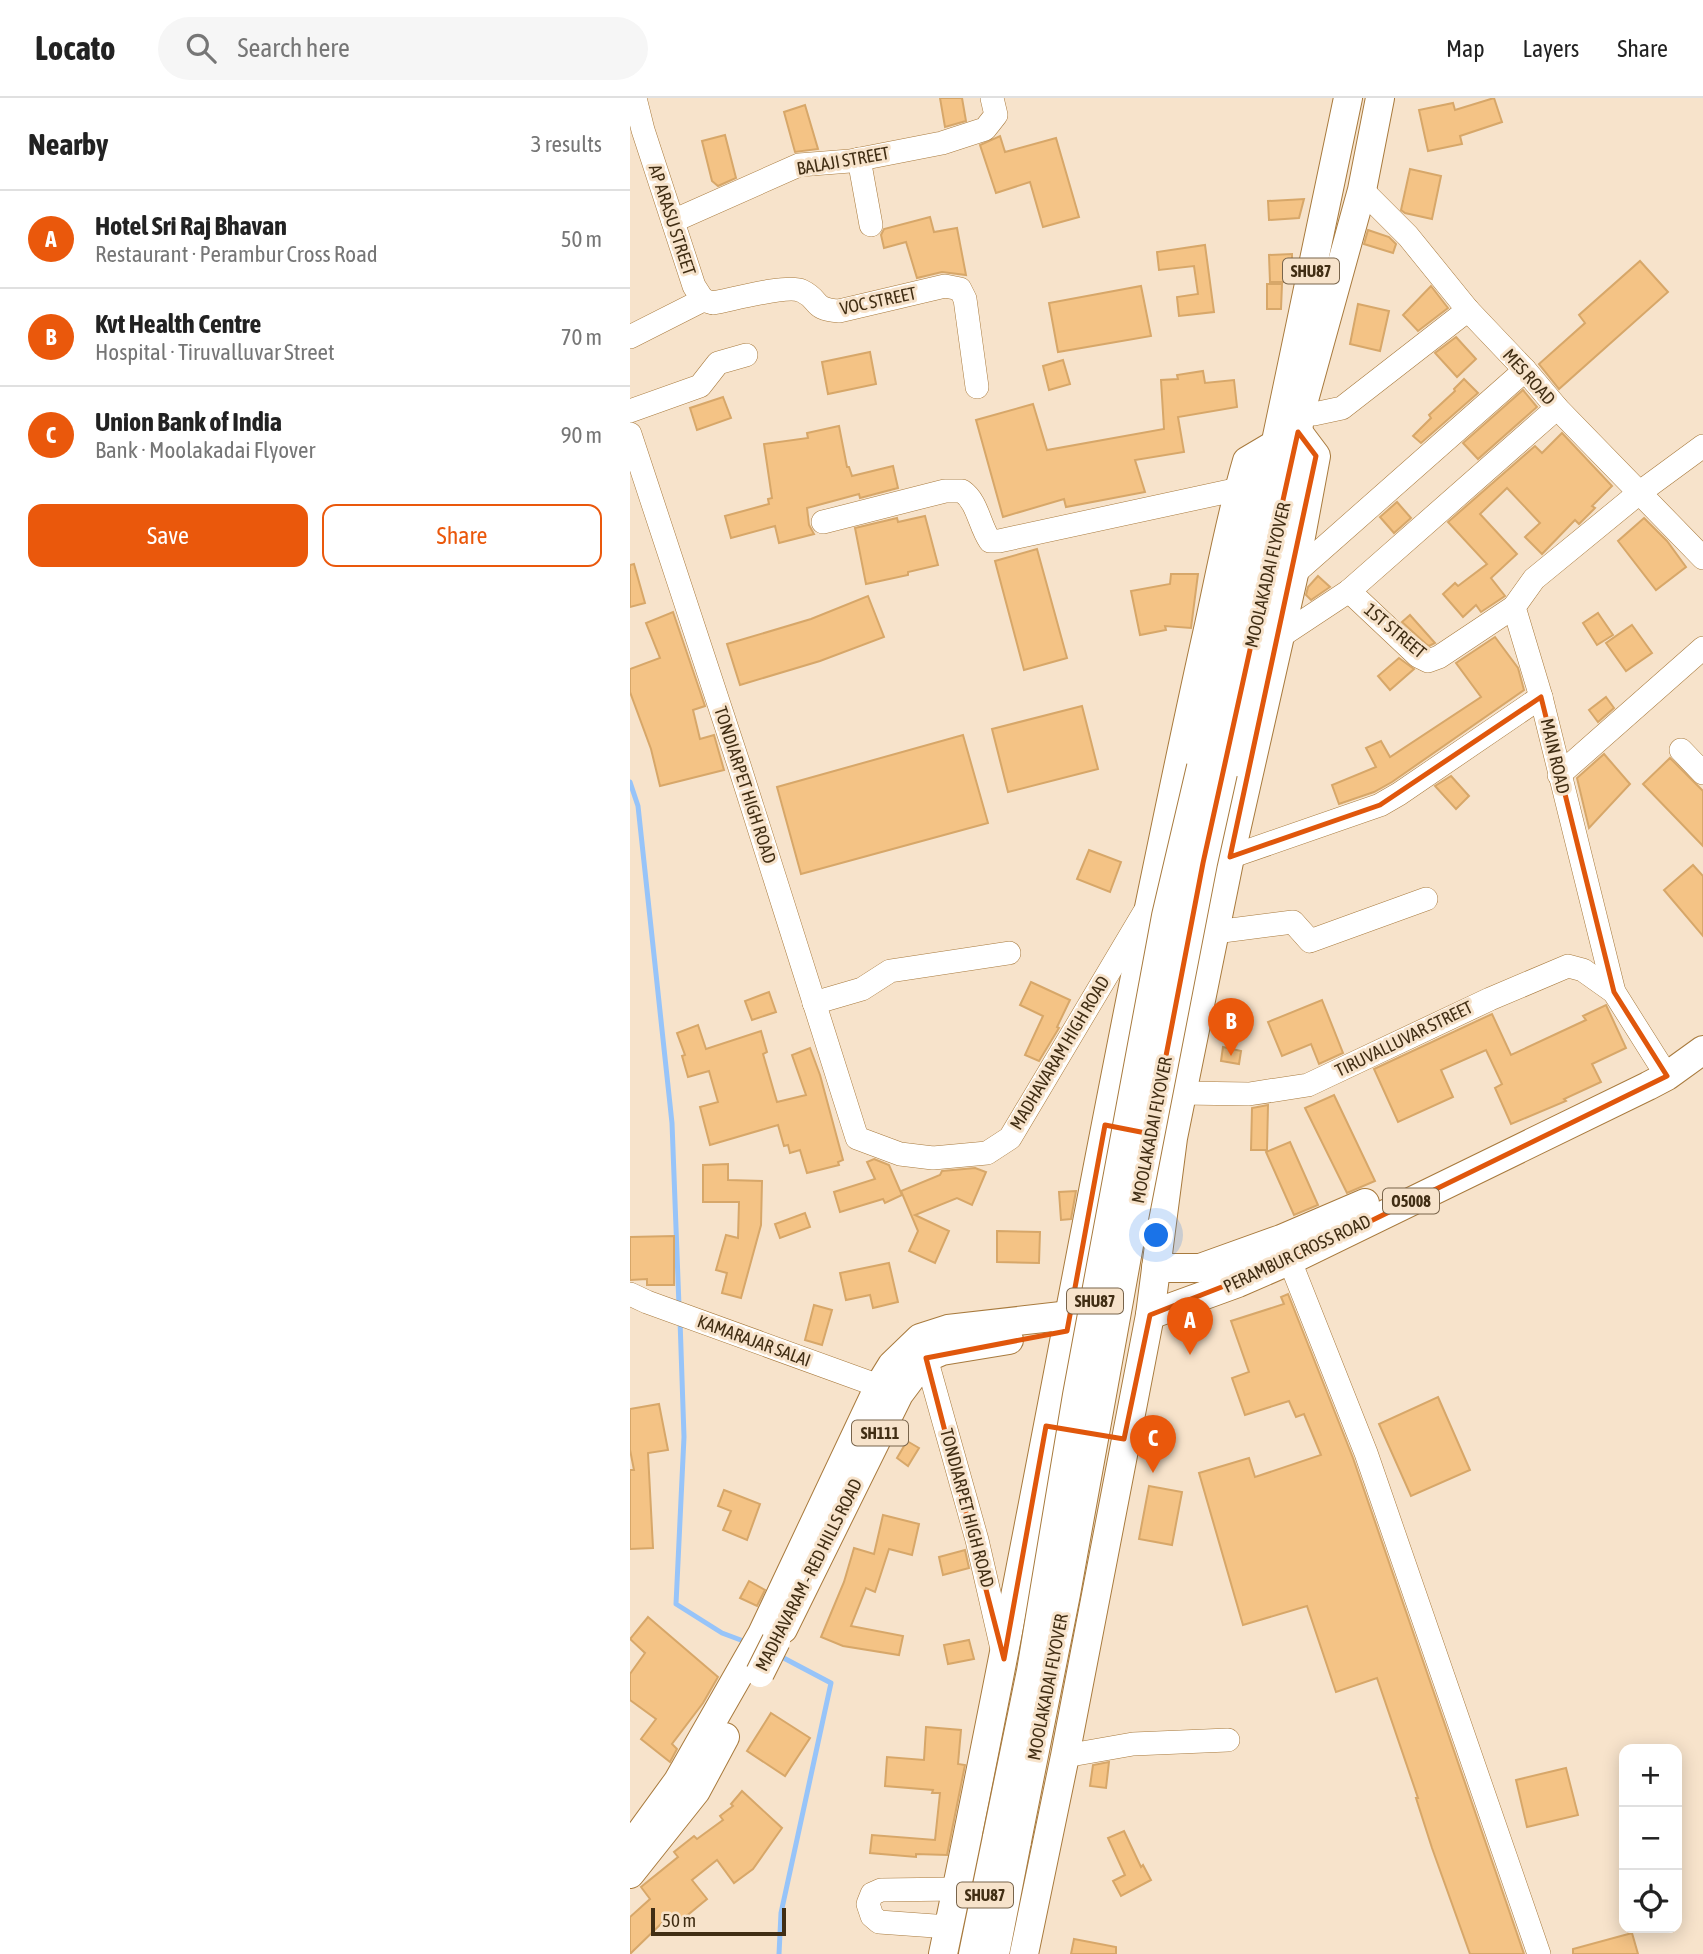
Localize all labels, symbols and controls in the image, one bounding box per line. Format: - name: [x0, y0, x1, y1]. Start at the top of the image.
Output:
- search box: [158, 17, 648, 80]
- text: Locato: [35, 29, 116, 67]
- icon: search: [182, 29, 220, 67]
- text: Search here: [238, 33, 350, 63]
- text: Map: [1446, 35, 1485, 62]
- text: Layers: [1523, 35, 1579, 62]
- text: Share: [1617, 35, 1668, 62]
- text: Nearby: [28, 127, 108, 161]
- text: 3 results: [531, 131, 602, 157]
- street label: BALAJI STREET: [795, 142, 891, 179]
- street label: AP ARASU STREET: [645, 162, 700, 278]
- text: Hotel Sri Raj Bhavan: [95, 211, 287, 241]
- text: A: [45, 226, 57, 252]
- text: 50 m: [561, 226, 602, 252]
- text: Restaurant · Perambur Cross Road: [95, 241, 378, 267]
- road number: SHU87: [1283, 258, 1339, 284]
- street label: VOC STREET: [838, 282, 918, 319]
- text: Kvt Health Centre: [95, 309, 261, 339]
- text: B: [46, 324, 56, 350]
- text: 70 m: [561, 324, 602, 350]
- text: Hospital · Tiruvalluvar Street: [95, 339, 335, 365]
- street label: MES ROAD: [1499, 344, 1560, 409]
- text: Union Bank of India: [95, 407, 282, 437]
- text: C: [46, 422, 56, 448]
- text: 90 m: [561, 422, 602, 448]
- text: Bank · Moolakadai Flyover: [95, 437, 315, 463]
- street label: MOOLAKADAI FLYOVER: [1241, 500, 1294, 650]
- button: Save: [28, 504, 308, 567]
- button: Share: [322, 504, 602, 567]
- street label: 1ST STREET: [1360, 599, 1431, 663]
- street label: TONDIARPET HIGH ROAD: [710, 704, 781, 866]
- street label: MAIN ROAD: [1537, 716, 1574, 796]
- street label: MADHAVARAM HIGH ROAD: [1005, 972, 1114, 1133]
- street label: TIRUVALLUVAR STREET: [1332, 996, 1476, 1081]
- pin: B: [1208, 998, 1254, 1056]
- street label: MOOLAKADAI FLYOVER: [1127, 1055, 1176, 1205]
- road number: O5008: [1383, 1189, 1439, 1214]
- street label: PERAMBUR CROSS ROAD: [1220, 1210, 1374, 1297]
- your location: [1139, 1218, 1173, 1252]
- road number: SHU87: [1067, 1288, 1123, 1314]
- pin: A: [1167, 1297, 1213, 1355]
- street label: KAMARAJAR SALAI: [695, 1310, 814, 1371]
- pin: C: [1130, 1415, 1176, 1473]
- road number: SH111: [852, 1420, 908, 1446]
- street label: TONDIARPET HIGH ROAD: [936, 1426, 999, 1590]
- street label: MADHAVARAM - RED HILLS ROAD: [751, 1475, 866, 1674]
- street label: MOOLAKADAI FLYOVER: [1023, 1612, 1072, 1762]
- map controls: [1619, 1744, 1682, 1933]
- button: +: [1619, 1744, 1682, 1807]
- button: −: [1619, 1807, 1682, 1870]
- button: locate: [1619, 1870, 1682, 1933]
- road number: SHU87: [957, 1882, 1013, 1908]
- scale bar: [651, 1905, 786, 1937]
- text: 50 m: [662, 1909, 696, 1931]

